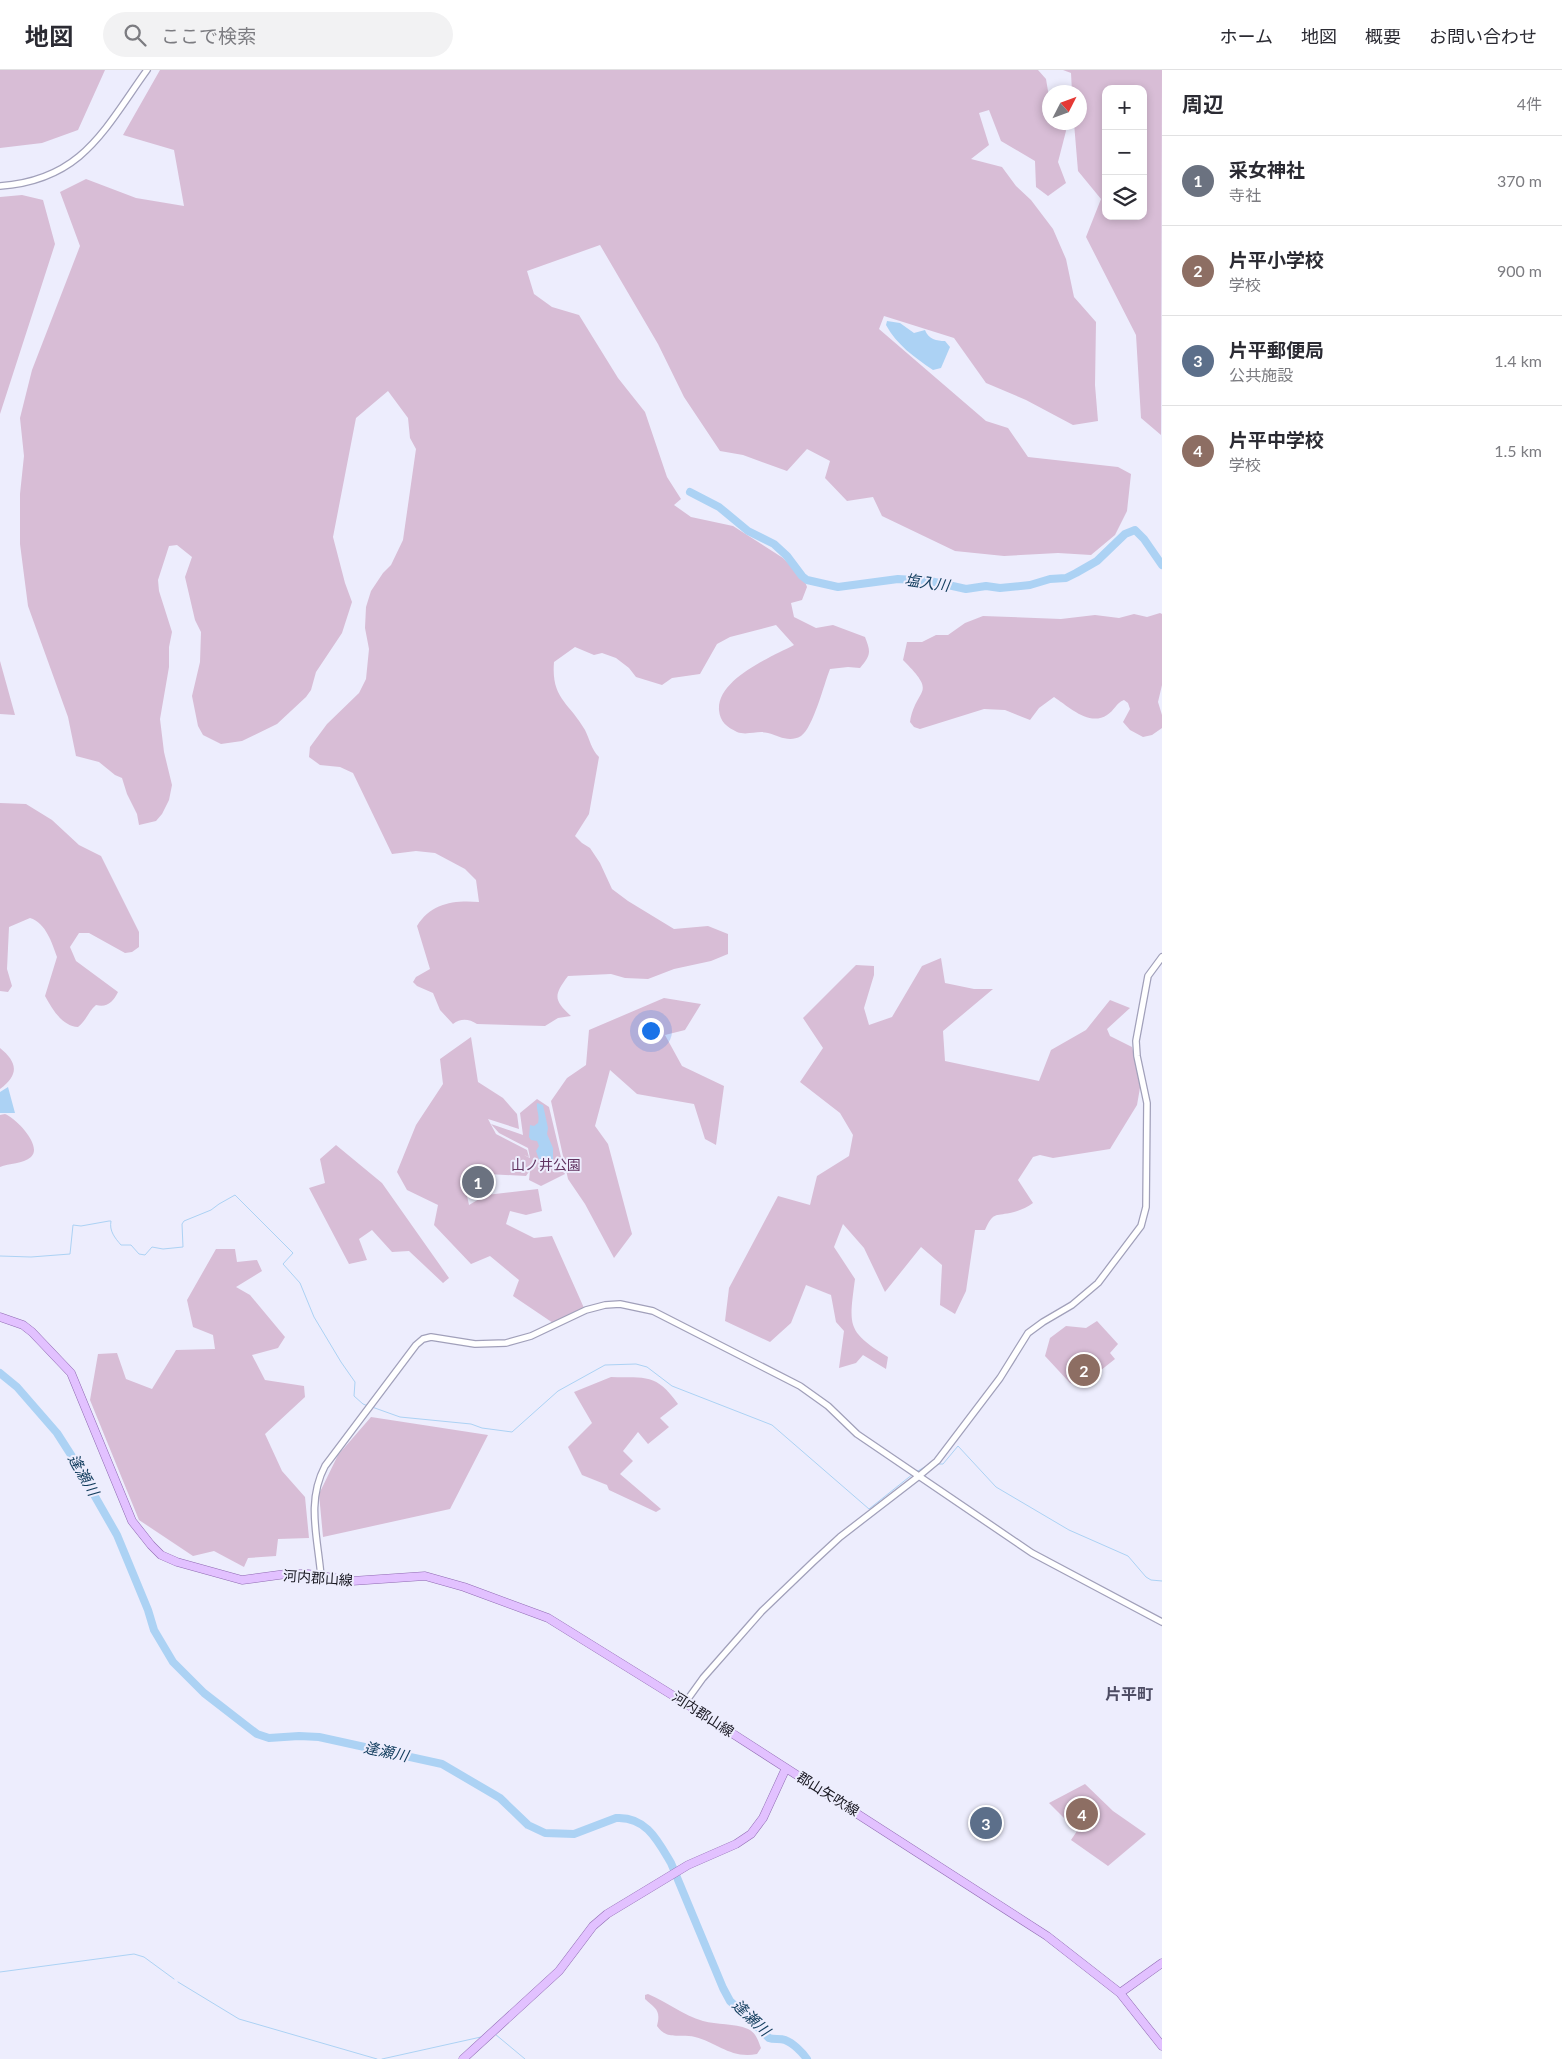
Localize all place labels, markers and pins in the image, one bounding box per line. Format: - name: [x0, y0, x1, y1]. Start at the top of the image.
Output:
- pin: 1: [462, 1163, 494, 1201]
- pin: 2: [1068, 1351, 1100, 1389]
- pin: 4: [1066, 1795, 1098, 1833]
- pin: 3: [970, 1804, 1002, 1842]

